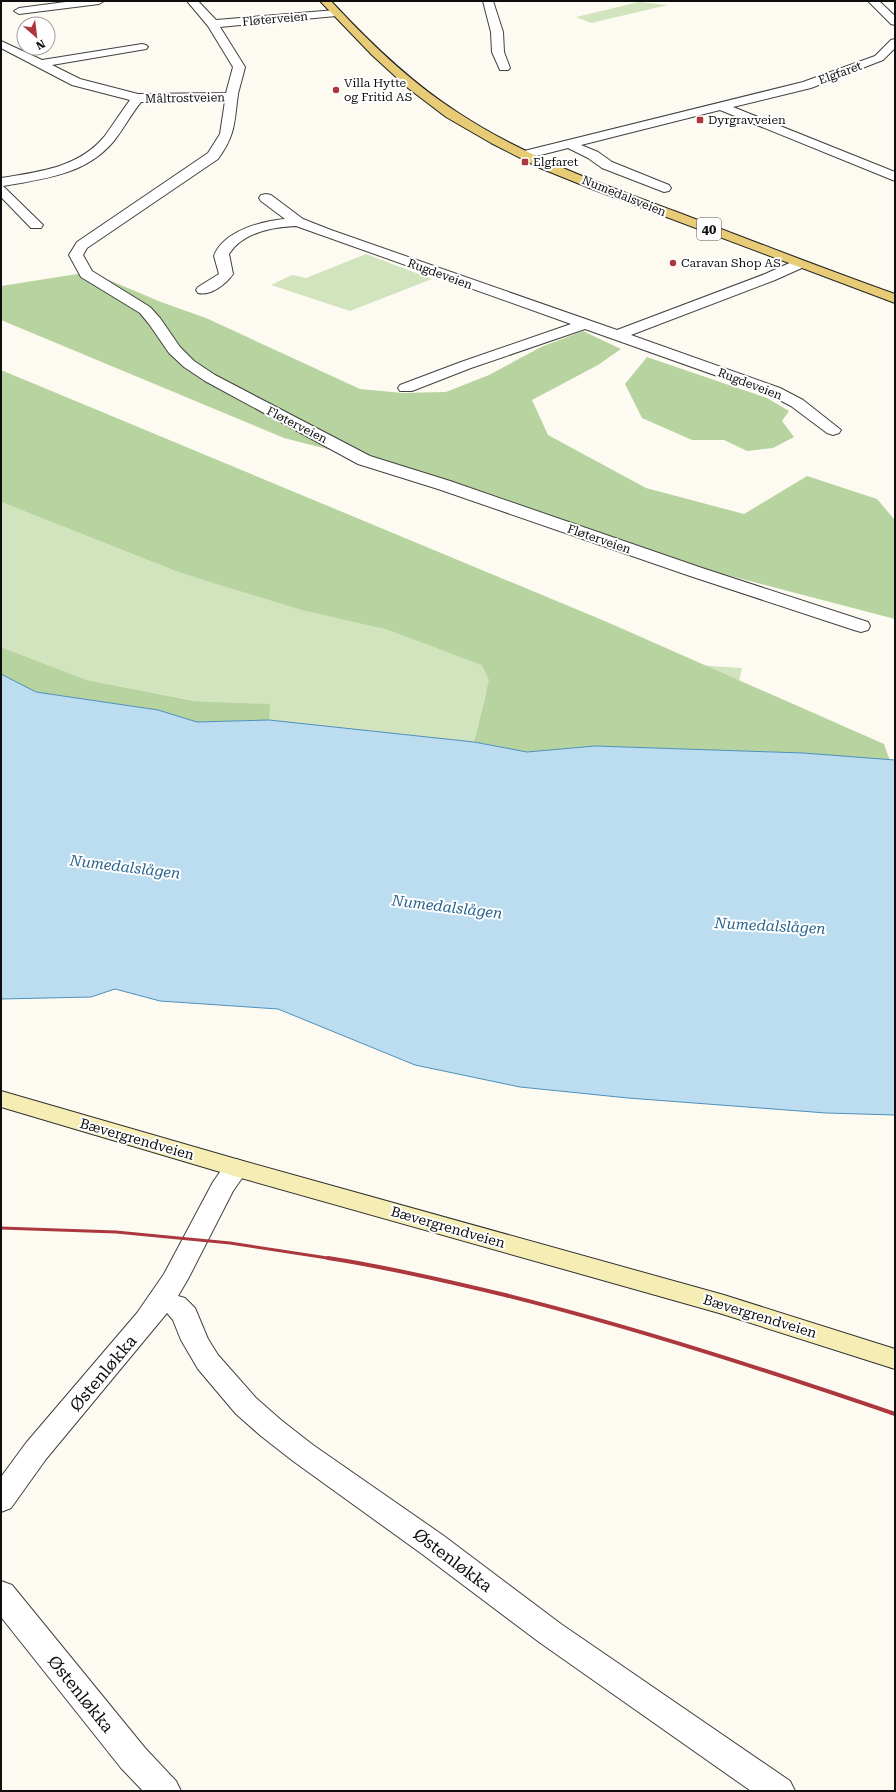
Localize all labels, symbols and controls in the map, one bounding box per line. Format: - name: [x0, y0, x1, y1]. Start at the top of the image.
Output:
- street label: Fløterveien: [241, 9, 309, 29]
- north arrow: [16, 16, 56, 56]
- text: N: [33, 37, 47, 52]
- street label: Elgfaret: [816, 59, 864, 87]
- place label: Villa Hytte og Fritid AS: [344, 76, 412, 104]
- marker: Villa Hytte og Fritid AS: [331, 85, 341, 95]
- street label: Måltrostveien: [145, 90, 225, 106]
- place label: Dyrgravveien: [708, 113, 786, 127]
- marker: Dyrgravveien: [695, 115, 705, 125]
- place label: Elgfaret: [533, 155, 579, 169]
- marker: Elgfaret: [520, 157, 530, 167]
- street label: Numedalsveien: [580, 173, 668, 219]
- road number: 40: [697, 218, 721, 240]
- street label: Rugdeveien: [406, 256, 474, 292]
- place label: Caravan Shop AS: [681, 256, 781, 270]
- marker: Caravan Shop AS: [668, 258, 678, 268]
- street label: Rugdeveien: [716, 365, 784, 403]
- street label: Fløterveien: [264, 404, 330, 446]
- street label: Fløterveien: [565, 522, 633, 556]
- water label: Numedalslågen: [68, 851, 181, 883]
- water label: Numedalslågen: [390, 891, 503, 923]
- water label: Numedalslågen: [713, 914, 826, 938]
- street label: Bævergrendveien: [78, 1115, 196, 1163]
- street label: Bævergrendveien: [389, 1203, 507, 1251]
- street label: Bævergrendveien: [701, 1291, 819, 1341]
- street label: Østenløkka: [65, 1331, 141, 1415]
- street label: Østenløkka: [410, 1524, 496, 1596]
- street label: Østenløkka: [44, 1651, 118, 1737]

